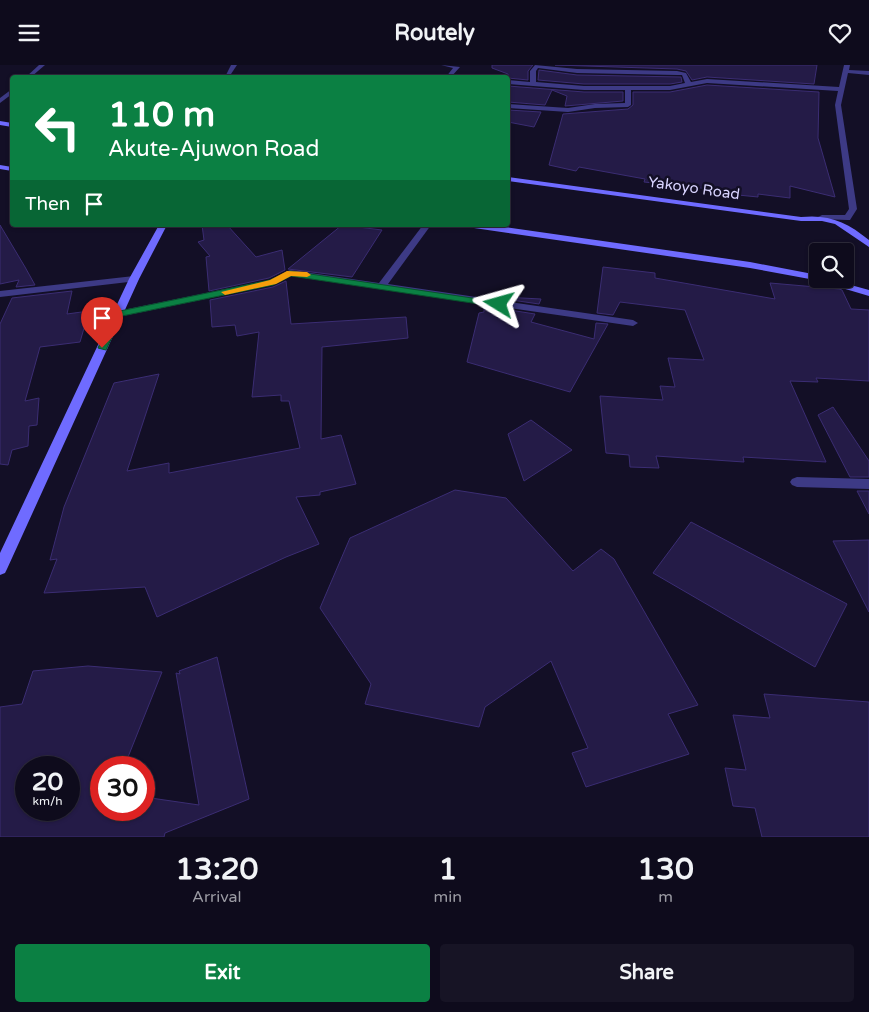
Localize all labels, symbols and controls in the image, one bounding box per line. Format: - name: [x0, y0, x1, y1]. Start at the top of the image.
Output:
- icon: menu: [15, 19, 43, 47]
- icon: heart: [826, 19, 854, 47]
- text: Routely: [394, 20, 475, 46]
- text: 110 m: [108, 94, 215, 136]
- icon: left: [25, 95, 90, 160]
- text: Akute-Ajuwon Road: [108, 136, 319, 162]
- street label: Yakoyo Road: [647, 173, 741, 203]
- icon: arrive: [80, 190, 108, 218]
- text: Then: [25, 193, 70, 215]
- map controls: [809, 243, 854, 288]
- button: search: [809, 243, 854, 288]
- position arrow: [472, 277, 524, 329]
- pin: [81, 297, 123, 348]
- icon: arrive: [88, 304, 116, 332]
- speed limit sign: 30: [90, 756, 155, 821]
- text: 20: [32, 767, 63, 797]
- text: km/h: [32, 794, 63, 808]
- text: 13:20: [175, 851, 258, 888]
- text: 1: [438, 851, 457, 888]
- text: 130: [637, 851, 694, 888]
- text: Arrival: [192, 887, 242, 907]
- text: min: [434, 887, 462, 907]
- text: m: [658, 887, 673, 907]
- button: Exit: [15, 944, 430, 1002]
- button: Share: [440, 944, 854, 1002]

